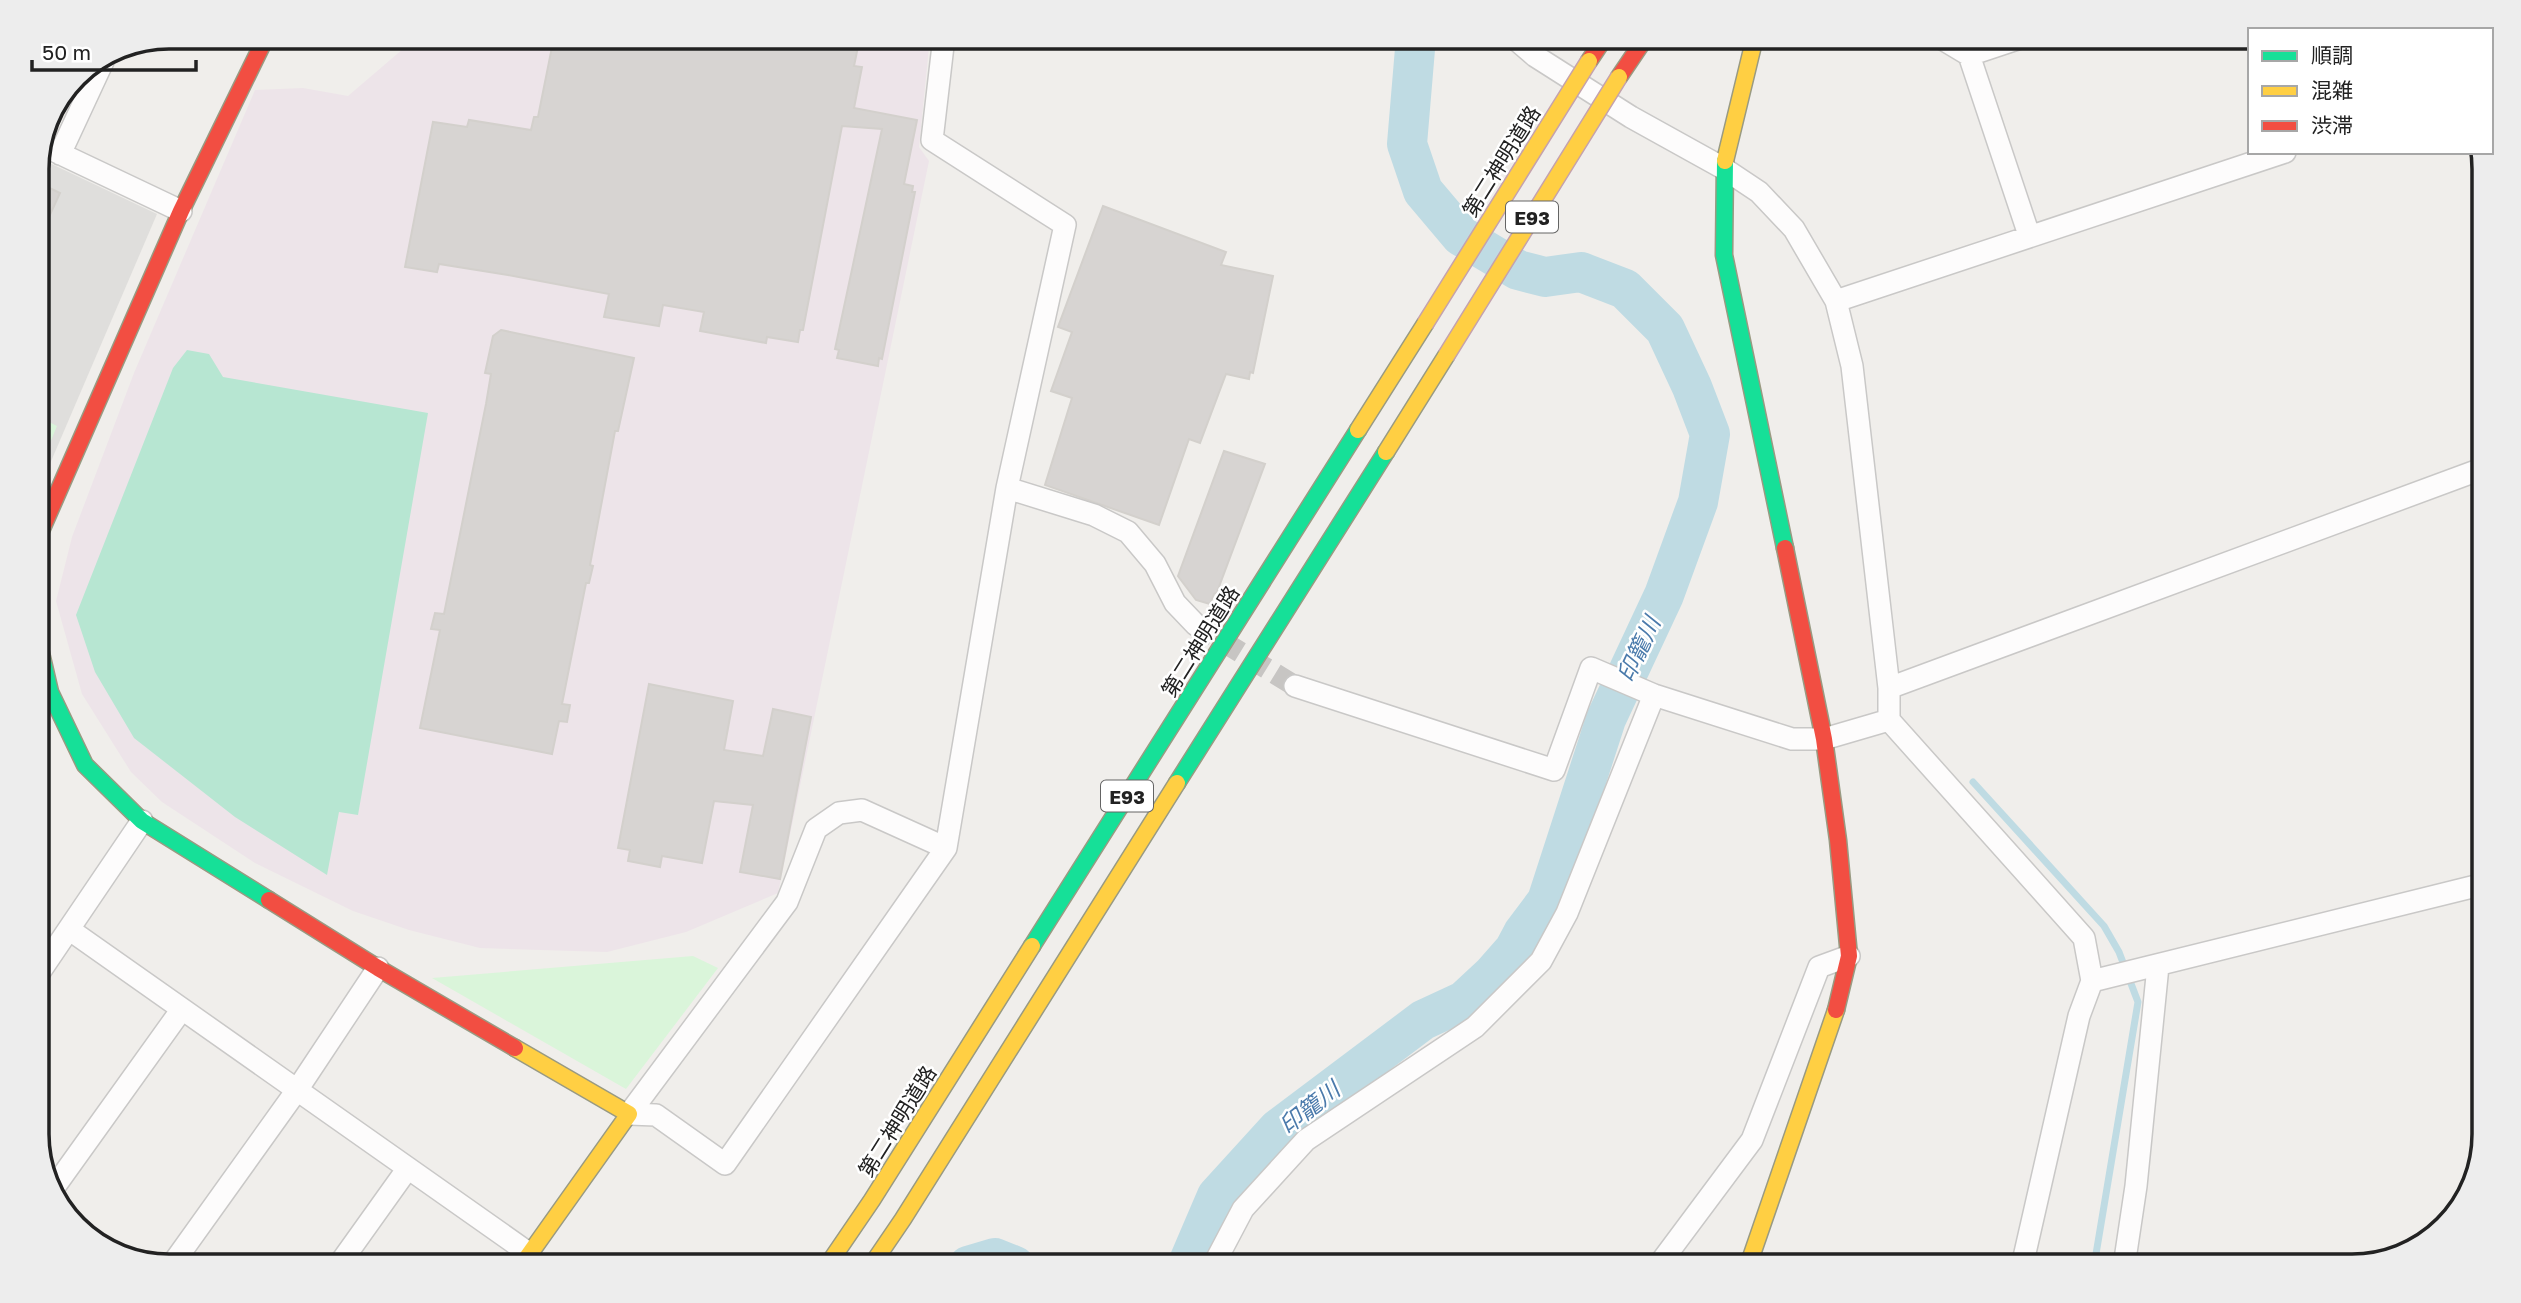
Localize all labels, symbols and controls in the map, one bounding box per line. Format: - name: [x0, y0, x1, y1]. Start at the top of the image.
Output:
- scale bar: [32, 28, 196, 72]
- legend: [2248, 28, 2493, 154]
- text: 50 m: [42, 39, 91, 65]
- text: 順調: [2311, 42, 2353, 68]
- text: 混雑: [2311, 77, 2353, 103]
- street label: 第二神明道路: [1457, 101, 1545, 221]
- text: 渋滞: [2311, 112, 2353, 138]
- road number: E93: [1506, 202, 1558, 232]
- street label: 第二神明道路: [1156, 581, 1244, 701]
- water label: 印籠川: [1611, 609, 1667, 686]
- road number: E93: [1101, 780, 1153, 811]
- street label: 第二神明道路: [853, 1061, 941, 1181]
- water label: 印籠川: [1273, 1073, 1347, 1139]

